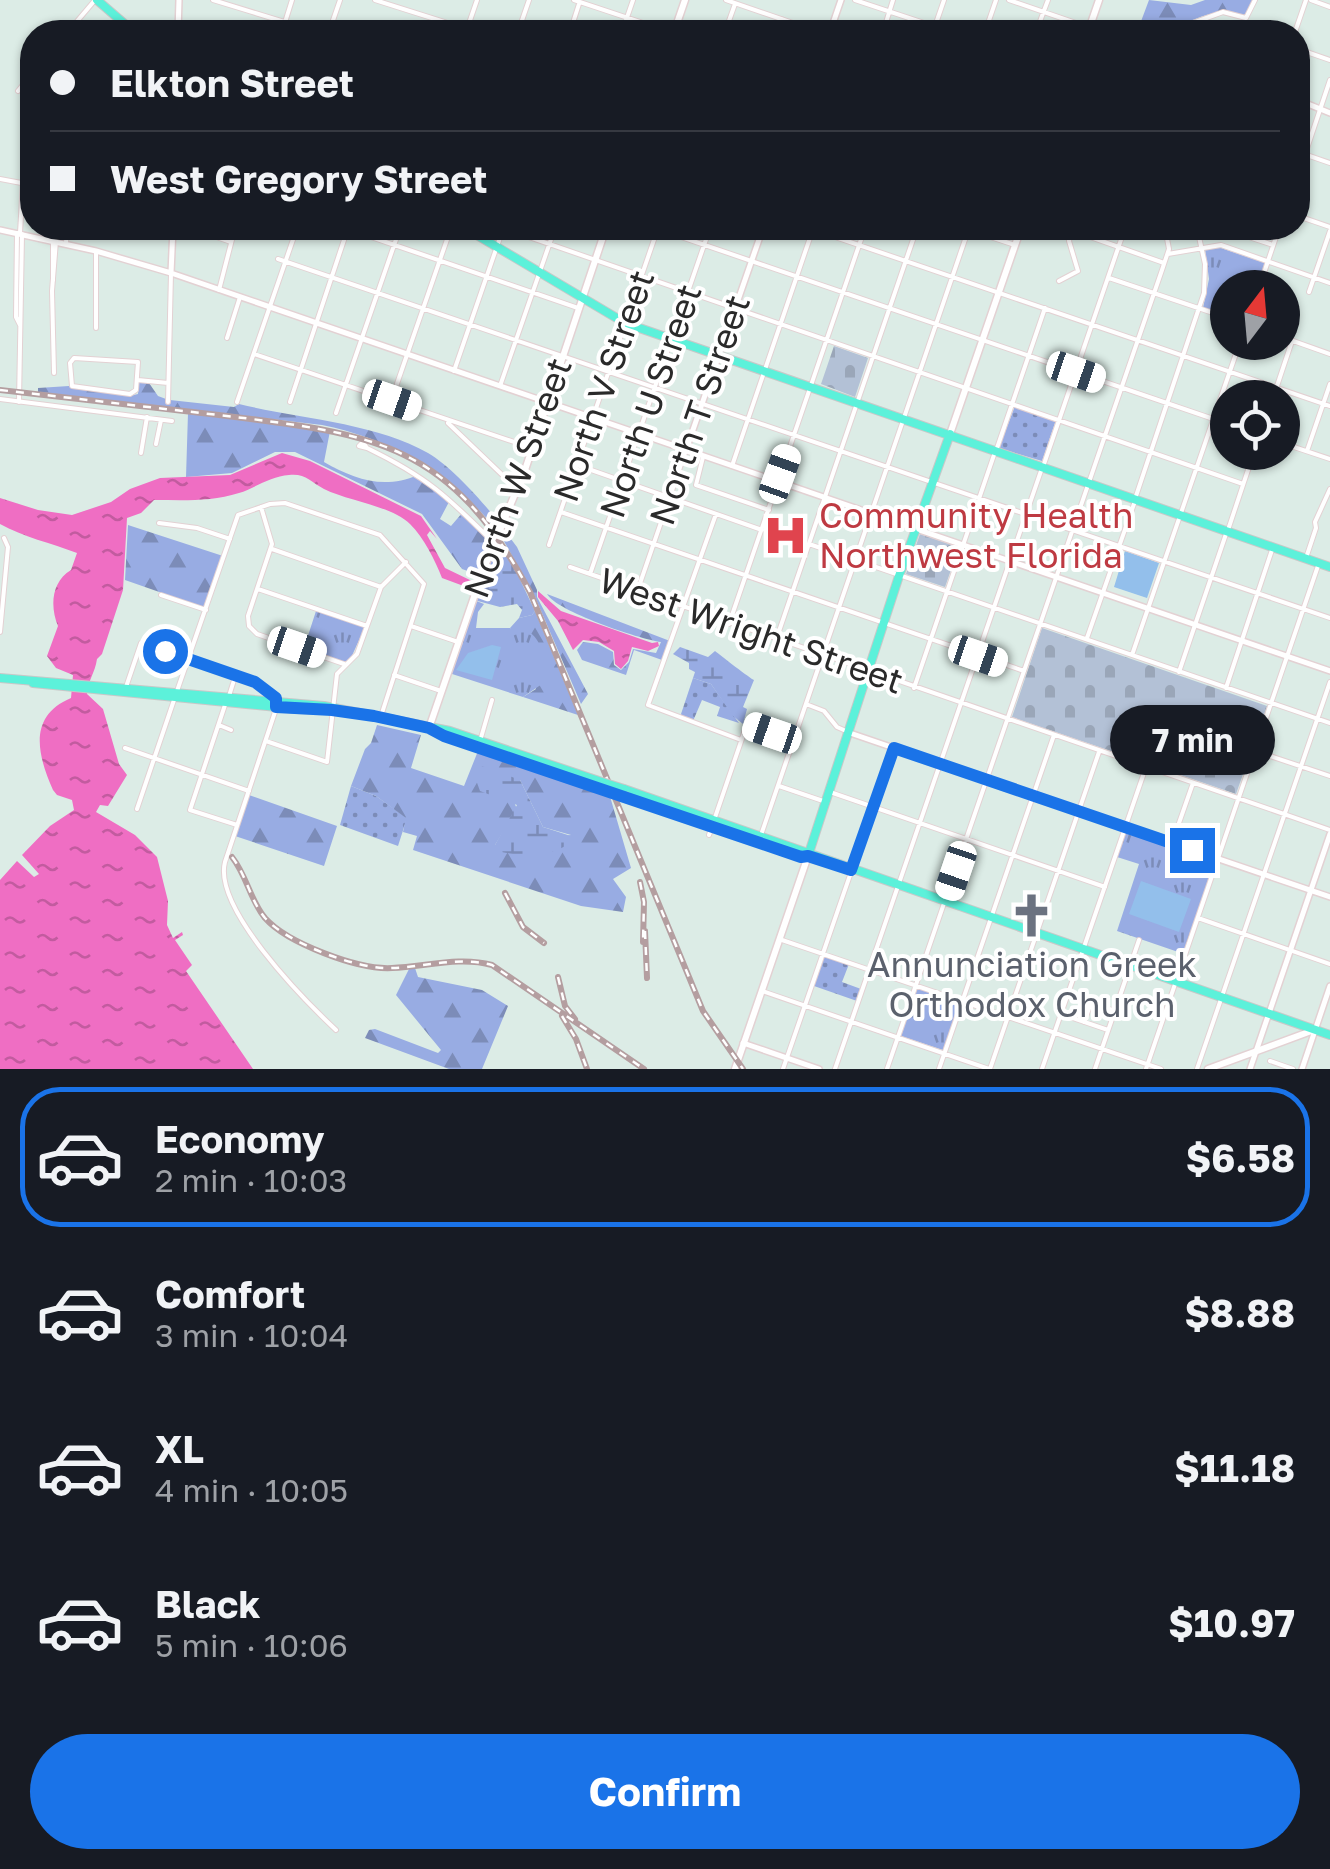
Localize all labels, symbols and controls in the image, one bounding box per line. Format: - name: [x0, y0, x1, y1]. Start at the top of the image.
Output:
- text: Elkton Street: [110, 60, 354, 105]
- text: West Gregory Street: [110, 156, 488, 201]
- street label: North V Street: [544, 264, 662, 507]
- north arrow: [1210, 270, 1300, 360]
- map controls: [1210, 270, 1300, 470]
- street label: North U Street: [590, 278, 710, 523]
- street label: North T Street: [640, 289, 758, 530]
- car: [1043, 348, 1109, 396]
- street label: North W Street: [454, 352, 580, 603]
- car: [359, 376, 425, 424]
- button: locate: [1210, 380, 1300, 470]
- car: [756, 441, 804, 507]
- place label: Community Health Northwest Florida: [819, 494, 1134, 576]
- hospital icon: Community Health Northwest Florida: [762, 512, 810, 560]
- street label: West Wright Street: [594, 558, 909, 702]
- car: [264, 623, 330, 671]
- route start: [143, 629, 188, 674]
- car: [945, 632, 1011, 680]
- callout: 7 min: [1110, 705, 1274, 775]
- car: [739, 709, 805, 757]
- text: 7 min: [1152, 721, 1233, 759]
- route end: [1170, 828, 1215, 873]
- car: [932, 838, 980, 904]
- church icon: Annunciation Greek Orthodox Church: [1008, 891, 1056, 939]
- place label: Annunciation Greek Orthodox Church: [867, 943, 1197, 1025]
- icon: car: [35, 1112, 125, 1202]
- text: Economy: [155, 1116, 324, 1161]
- text: $6.58: [1186, 1135, 1295, 1180]
- text: 2 min · 10:03: [155, 1161, 347, 1199]
- icon: car: [35, 1267, 125, 1357]
- text: Comfort: [155, 1271, 305, 1316]
- text: $8.88: [1184, 1290, 1295, 1335]
- text: 3 min · 10:04: [155, 1316, 348, 1354]
- icon: car: [35, 1422, 125, 1512]
- text: XL: [155, 1426, 204, 1471]
- text: $11.18: [1174, 1445, 1295, 1490]
- text: 4 min · 10:05: [155, 1471, 348, 1509]
- icon: car: [35, 1577, 125, 1667]
- text: Black: [155, 1581, 260, 1626]
- text: $10.97: [1168, 1600, 1295, 1645]
- text: 5 min · 10:06: [155, 1626, 348, 1664]
- button: Confirm: [30, 1734, 1300, 1849]

